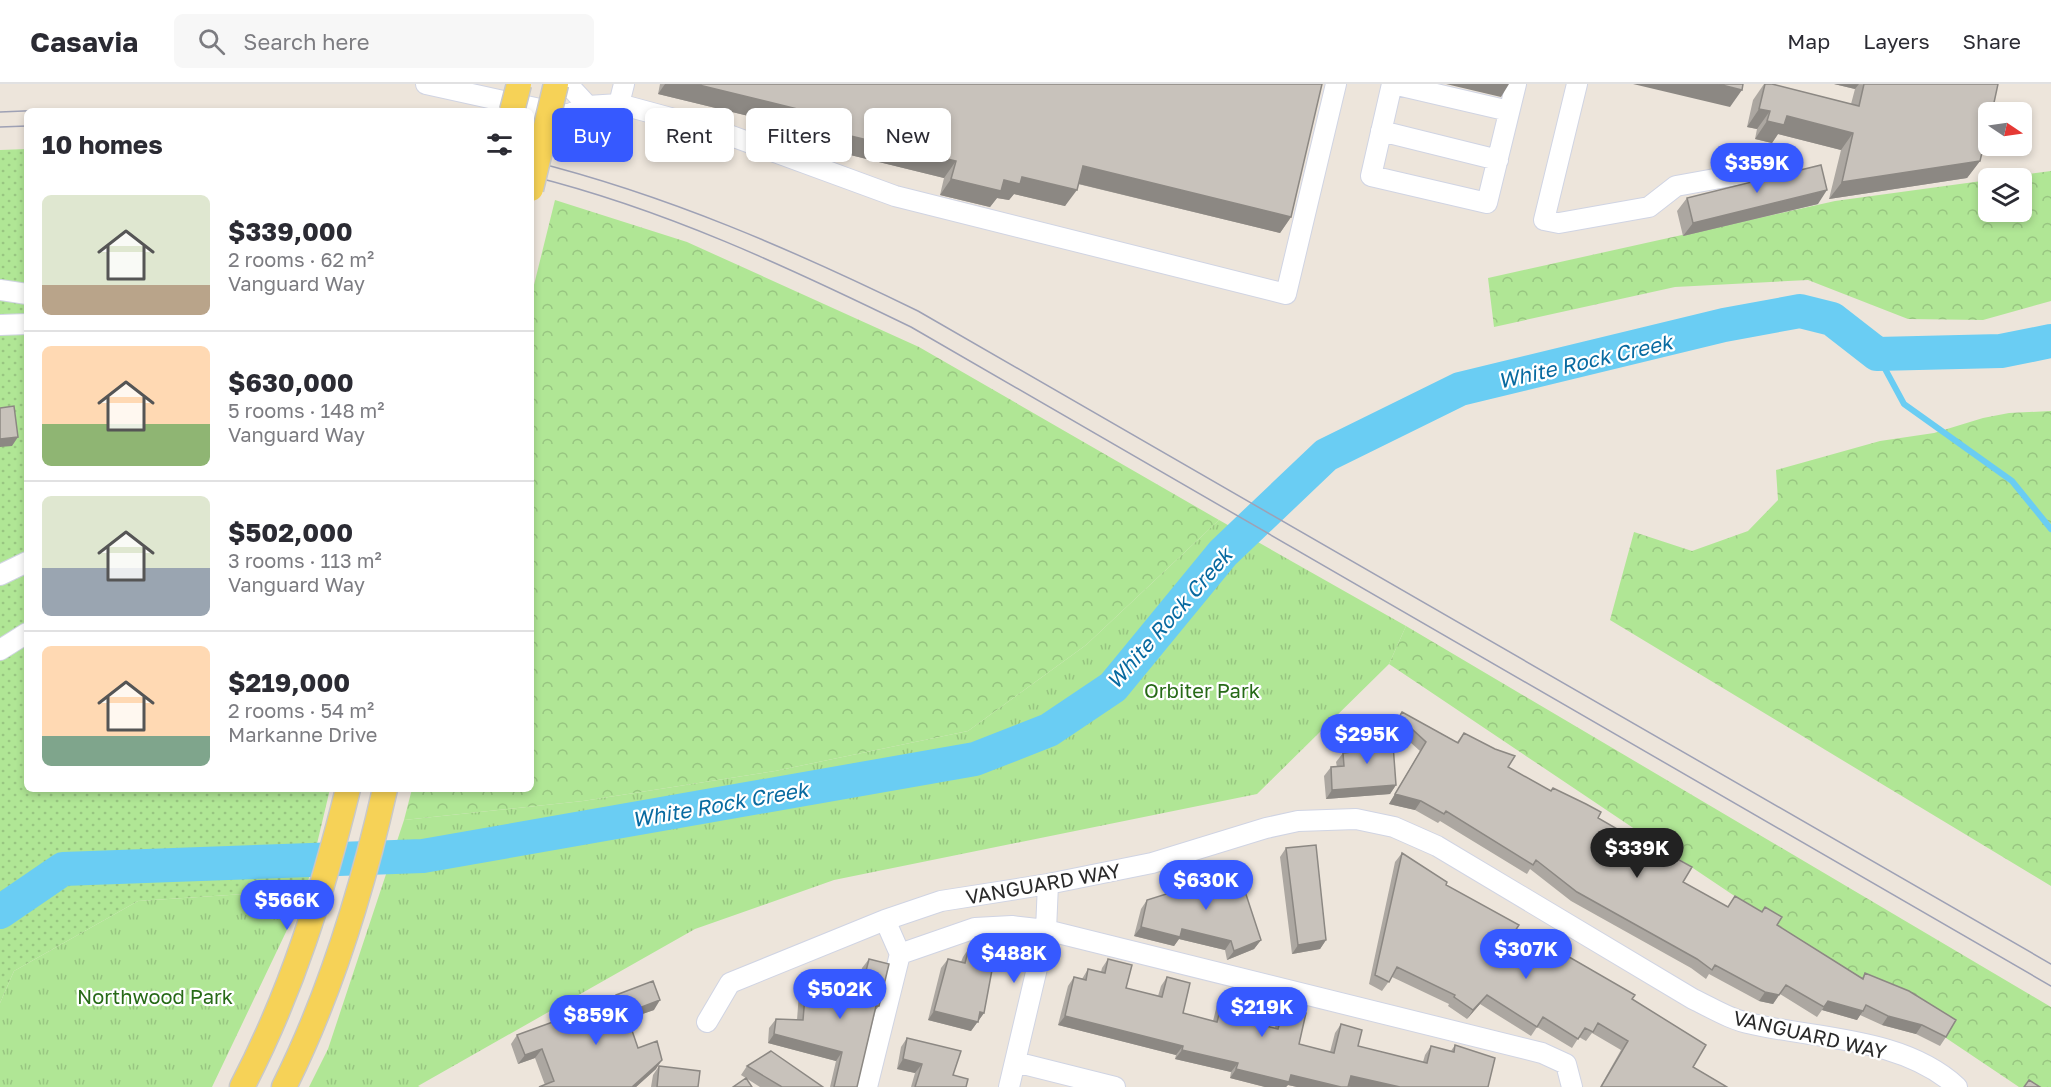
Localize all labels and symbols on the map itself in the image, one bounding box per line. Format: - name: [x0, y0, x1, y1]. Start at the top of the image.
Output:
- north arrow: [1978, 102, 2032, 156]
- pin: $359K: [1715, 143, 1799, 194]
- water label: White Rock Creek: [1495, 328, 1677, 394]
- water label: White Rock Creek: [1101, 541, 1239, 694]
- park label: Orbiter Park: [1144, 678, 1260, 702]
- pin: $295K: [1325, 714, 1409, 765]
- water label: White Rock Creek: [630, 775, 812, 832]
- pin: $339K: [1595, 828, 1679, 879]
- street label: VANGUARD WAY: [964, 858, 1122, 908]
- pin: $630K: [1164, 860, 1248, 911]
- pin: $566K: [245, 880, 329, 931]
- pin: $307K: [1484, 929, 1568, 980]
- pin: $488K: [972, 933, 1056, 984]
- pin: $502K: [798, 969, 882, 1020]
- park label: Northwood Park: [77, 984, 233, 1008]
- pin: $219K: [1220, 987, 1304, 1038]
- pin: $859K: [554, 995, 638, 1046]
- street label: VANGUARD WAY: [1731, 1005, 1889, 1063]

